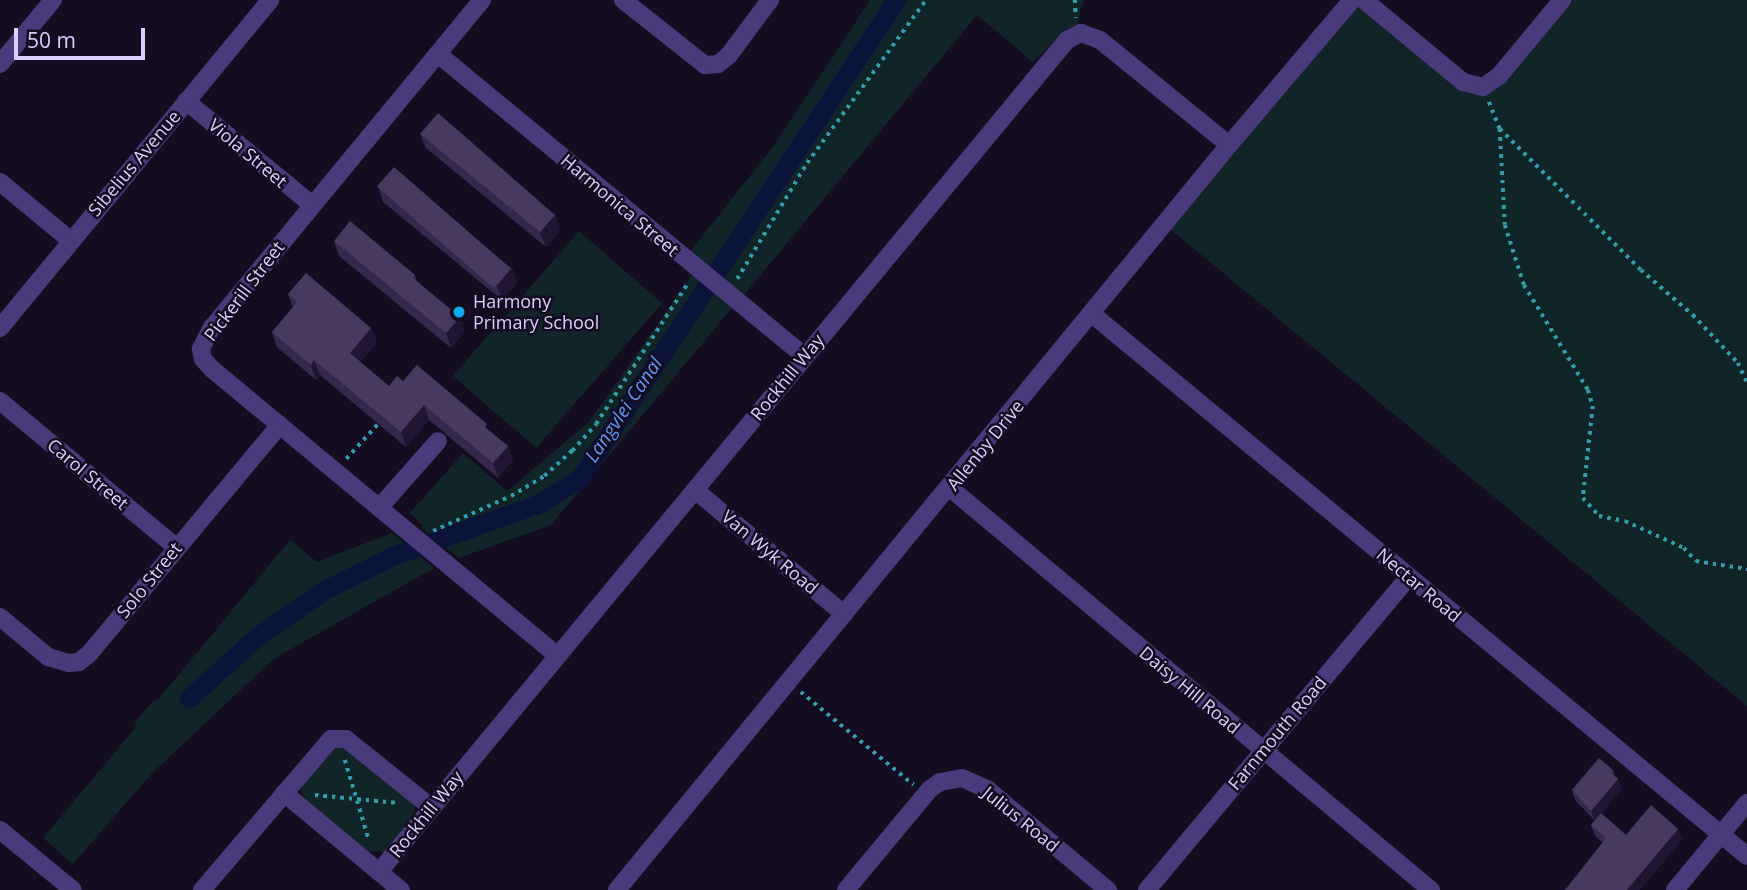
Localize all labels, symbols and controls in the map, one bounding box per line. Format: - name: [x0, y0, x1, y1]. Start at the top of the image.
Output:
- scale bar: [18, 14, 149, 58]
- text: 50 m: [27, 26, 76, 54]
- street label: Sibelius Avenue: [83, 106, 185, 220]
- street label: Viola Street: [204, 114, 292, 192]
- street label: Harmonica Street: [557, 149, 683, 261]
- street label: Pickerill Street: [199, 237, 289, 345]
- place label: Harmony Primary School: [473, 291, 599, 334]
- marker: Harmony Primary School: [451, 304, 467, 320]
- street label: Rockhill Way: [746, 329, 828, 425]
- water label: Langvlei Canal: [580, 353, 668, 467]
- street label: Allenby Drive: [942, 395, 1028, 495]
- street label: Carol Street: [43, 434, 133, 514]
- street label: Van Wyk Road: [717, 505, 823, 599]
- street label: Solo Street: [112, 538, 186, 622]
- street label: Nectar Road: [1372, 543, 1466, 627]
- street label: Daisy Hill Road: [1135, 642, 1245, 738]
- street label: Farnmouth Road: [1223, 672, 1331, 794]
- street label: Rockhill Way: [385, 766, 467, 862]
- street label: Julius Road: [978, 782, 1064, 856]

